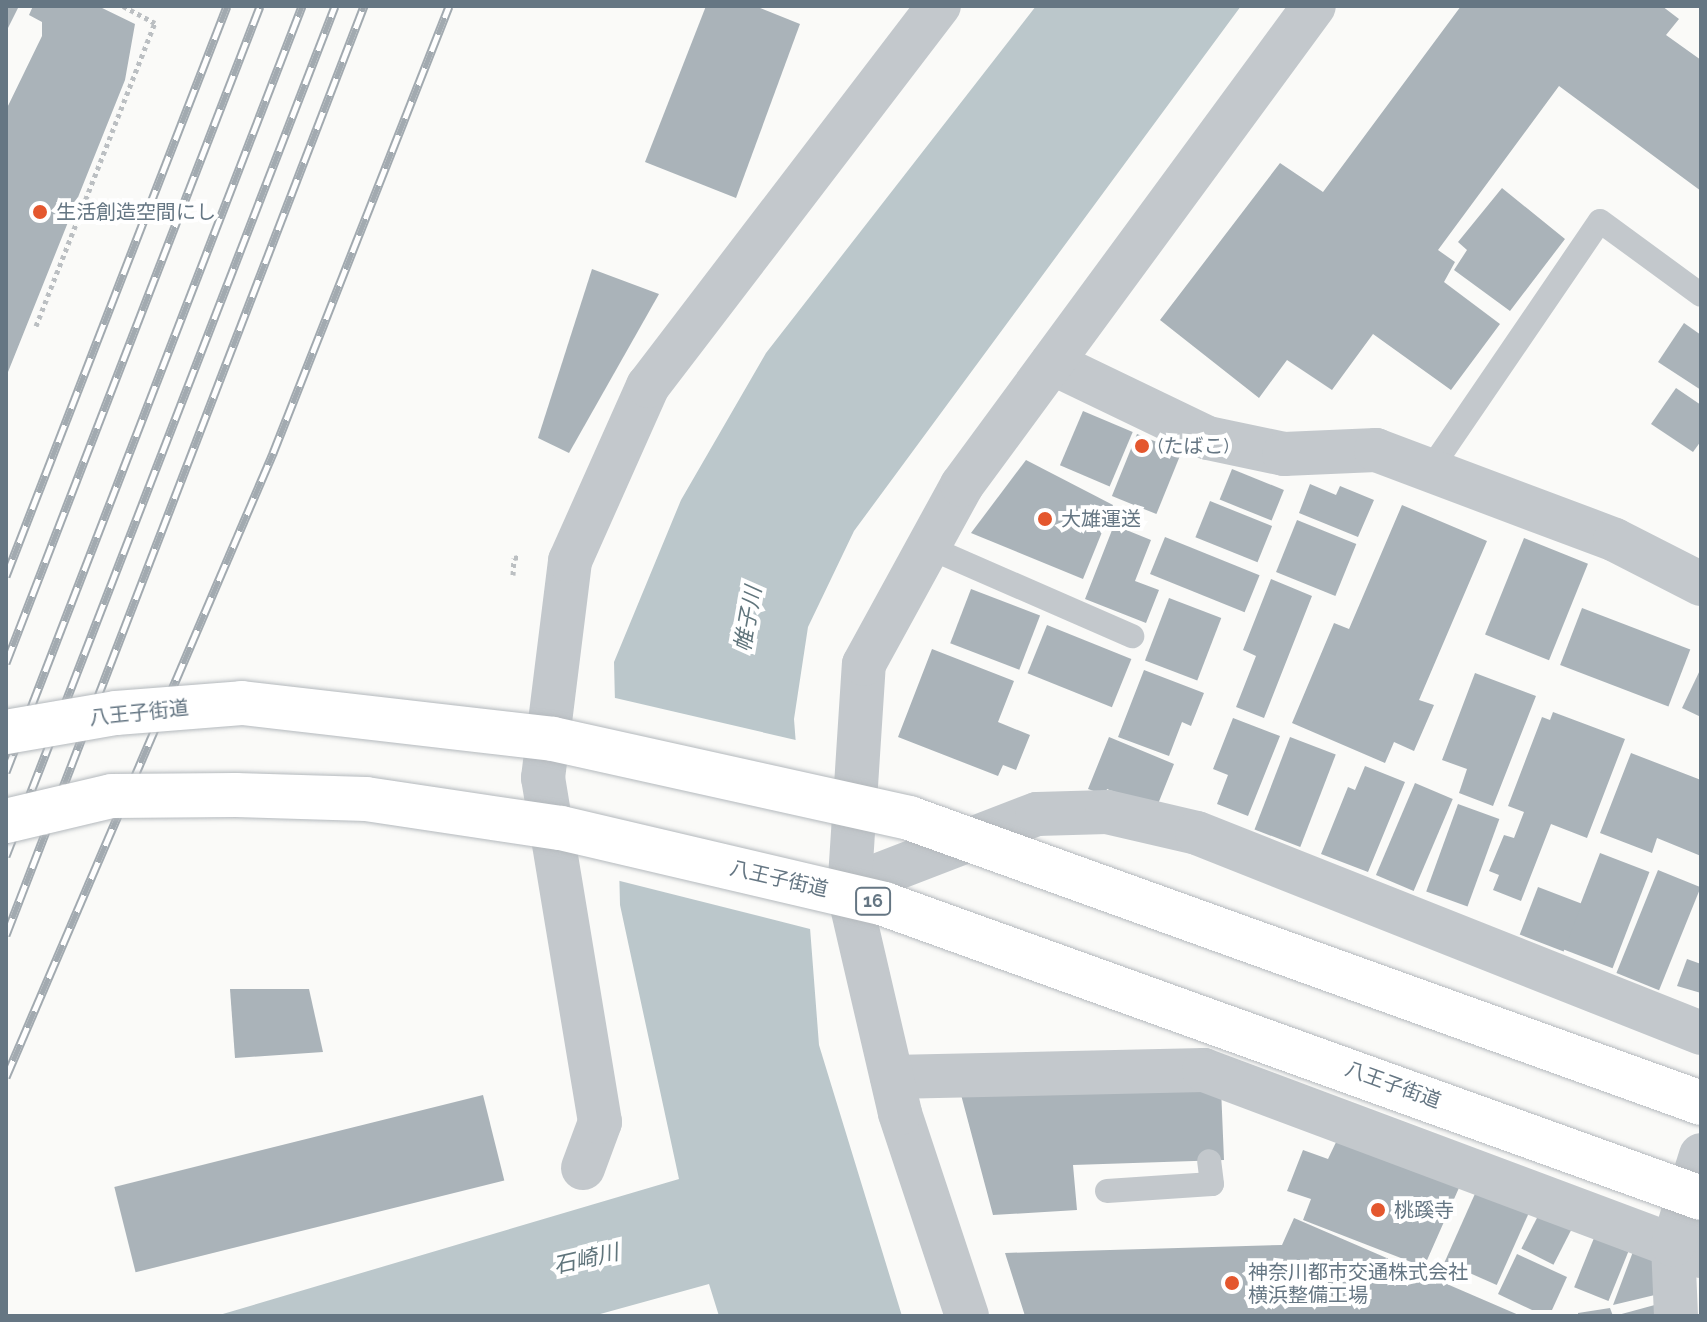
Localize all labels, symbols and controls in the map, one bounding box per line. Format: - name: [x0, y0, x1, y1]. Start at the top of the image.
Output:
- place label: 生活創造空間にし: [56, 200, 216, 224]
- marker: 生活創造空間にし: [31, 203, 49, 221]
- place label: (たばこ): [1158, 434, 1229, 458]
- marker: (たばこ): [1133, 437, 1151, 455]
- place label: 大雄運送: [1061, 507, 1141, 531]
- marker: 大雄運送: [1036, 510, 1054, 528]
- water label: 帷子川: [729, 584, 767, 654]
- street label: 八王子街道: [88, 696, 190, 730]
- street label: 八王子街道: [728, 856, 830, 902]
- road number: 16: [855, 887, 891, 915]
- street label: 八王子街道: [1342, 1057, 1444, 1113]
- place label: 桃蹊寺: [1394, 1198, 1454, 1222]
- marker: 桃蹊寺: [1369, 1201, 1387, 1219]
- water label: 石崎川: [551, 1239, 621, 1279]
- place label: 神奈川都市交通株式会社 横浜整備工場: [1248, 1260, 1468, 1307]
- marker: 神奈川都市交通株式会社 横浜整備工場: [1223, 1274, 1241, 1292]

